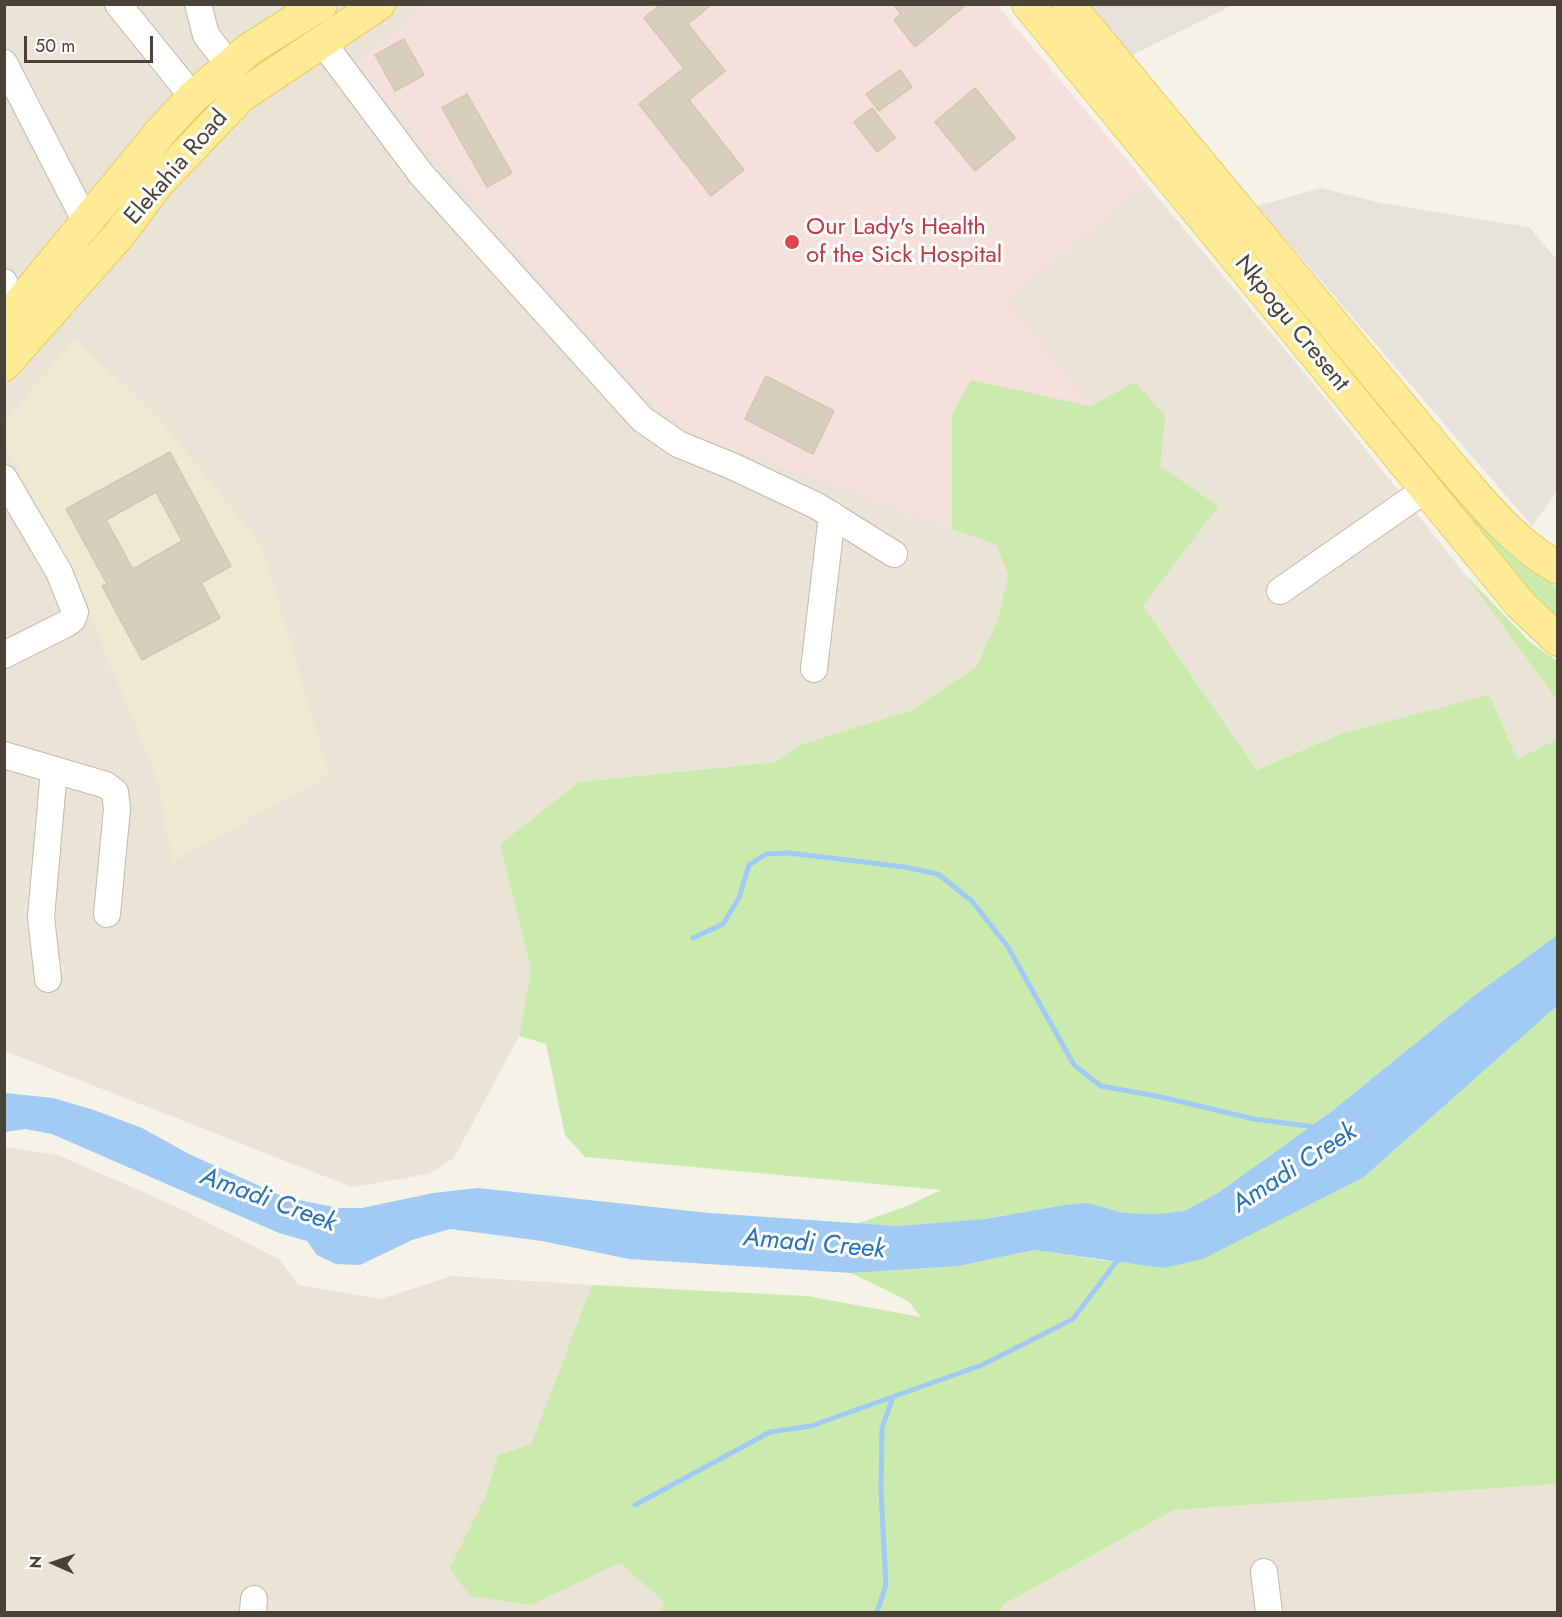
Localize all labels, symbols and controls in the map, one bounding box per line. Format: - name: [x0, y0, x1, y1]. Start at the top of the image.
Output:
- scale bar: [27, 24, 156, 62]
- text: 50 m: [35, 33, 75, 59]
- street label: Elekahia Road: [119, 105, 235, 231]
- place label: Our Lady's Health of the Sick Hospital: [806, 214, 1002, 270]
- marker: Our Lady's Health of the Sick Hospital: [783, 233, 801, 251]
- street label: Nkpogu Cresent: [1227, 250, 1355, 398]
- water label: Amadi Creek: [1227, 1117, 1363, 1221]
- water label: Amadi Creek: [196, 1162, 340, 1240]
- water label: Amadi Creek: [742, 1223, 886, 1267]
- north arrow: [24, 1533, 84, 1593]
- text: N: [24, 1555, 47, 1569]

